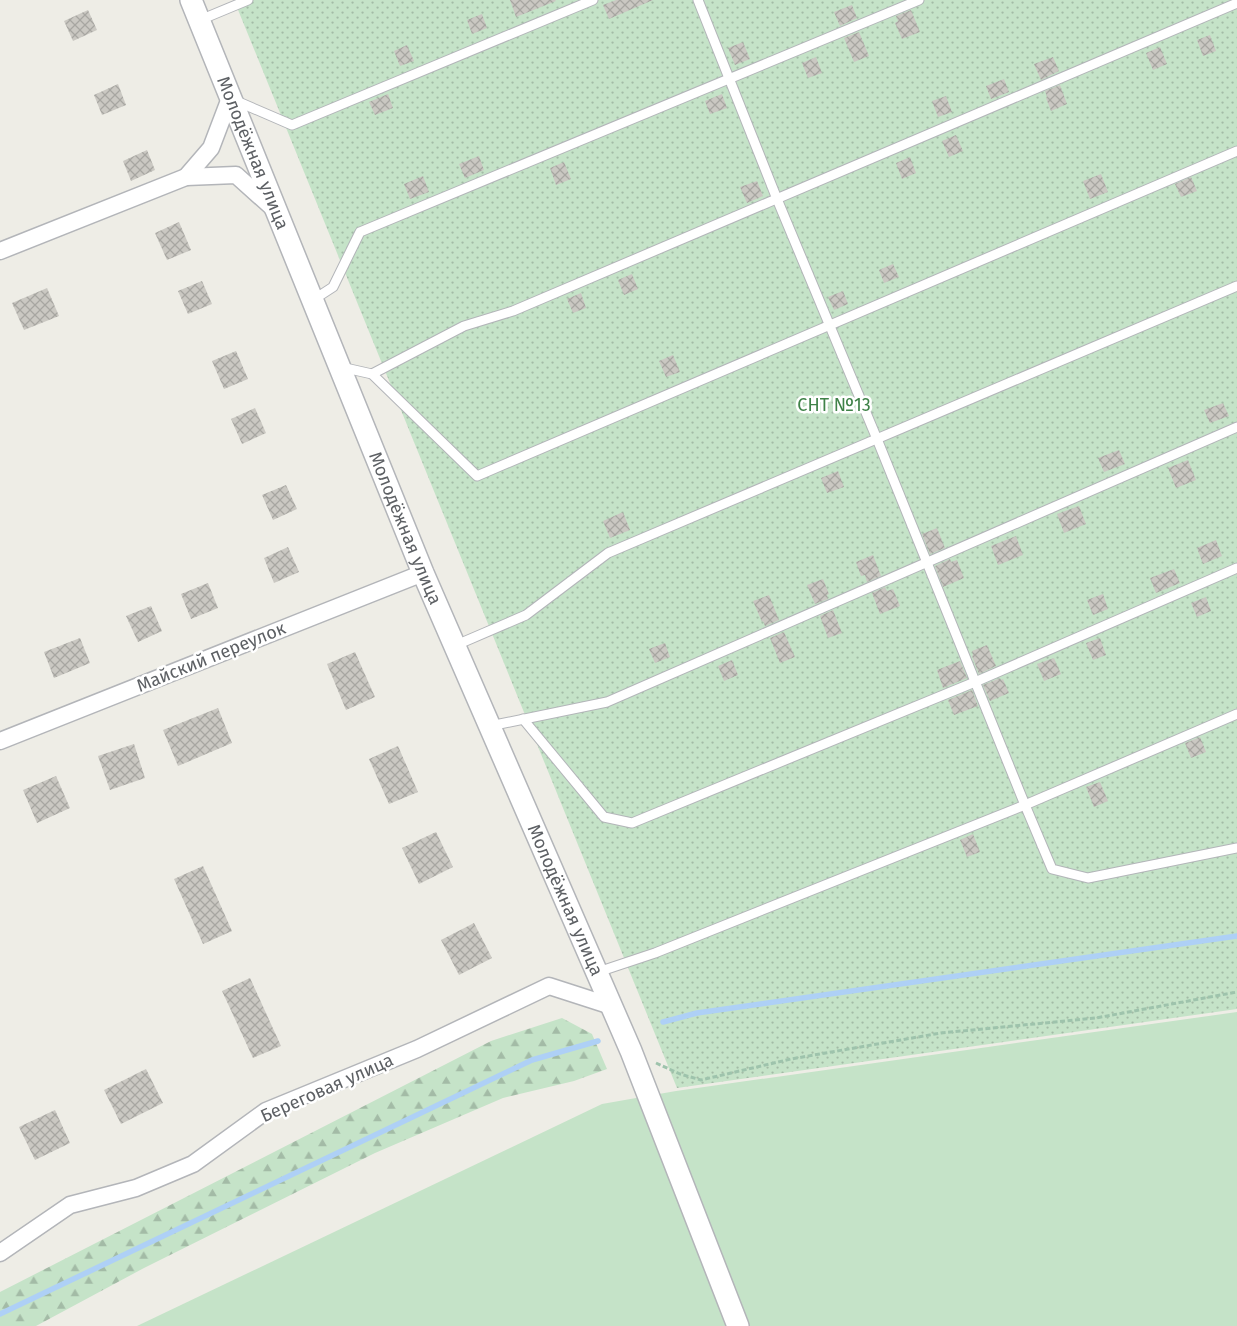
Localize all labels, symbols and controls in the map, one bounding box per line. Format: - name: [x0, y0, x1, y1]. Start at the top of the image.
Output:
- street label: Молодёжная улица: [212, 73, 294, 233]
- park label: СНТ №13: [797, 394, 871, 416]
- street label: Молодёжная улица: [364, 449, 446, 608]
- street label: Майский переулок: [133, 617, 289, 697]
- street label: Молодёжная улица: [523, 821, 608, 979]
- street label: Береговая улица: [257, 1049, 397, 1127]

